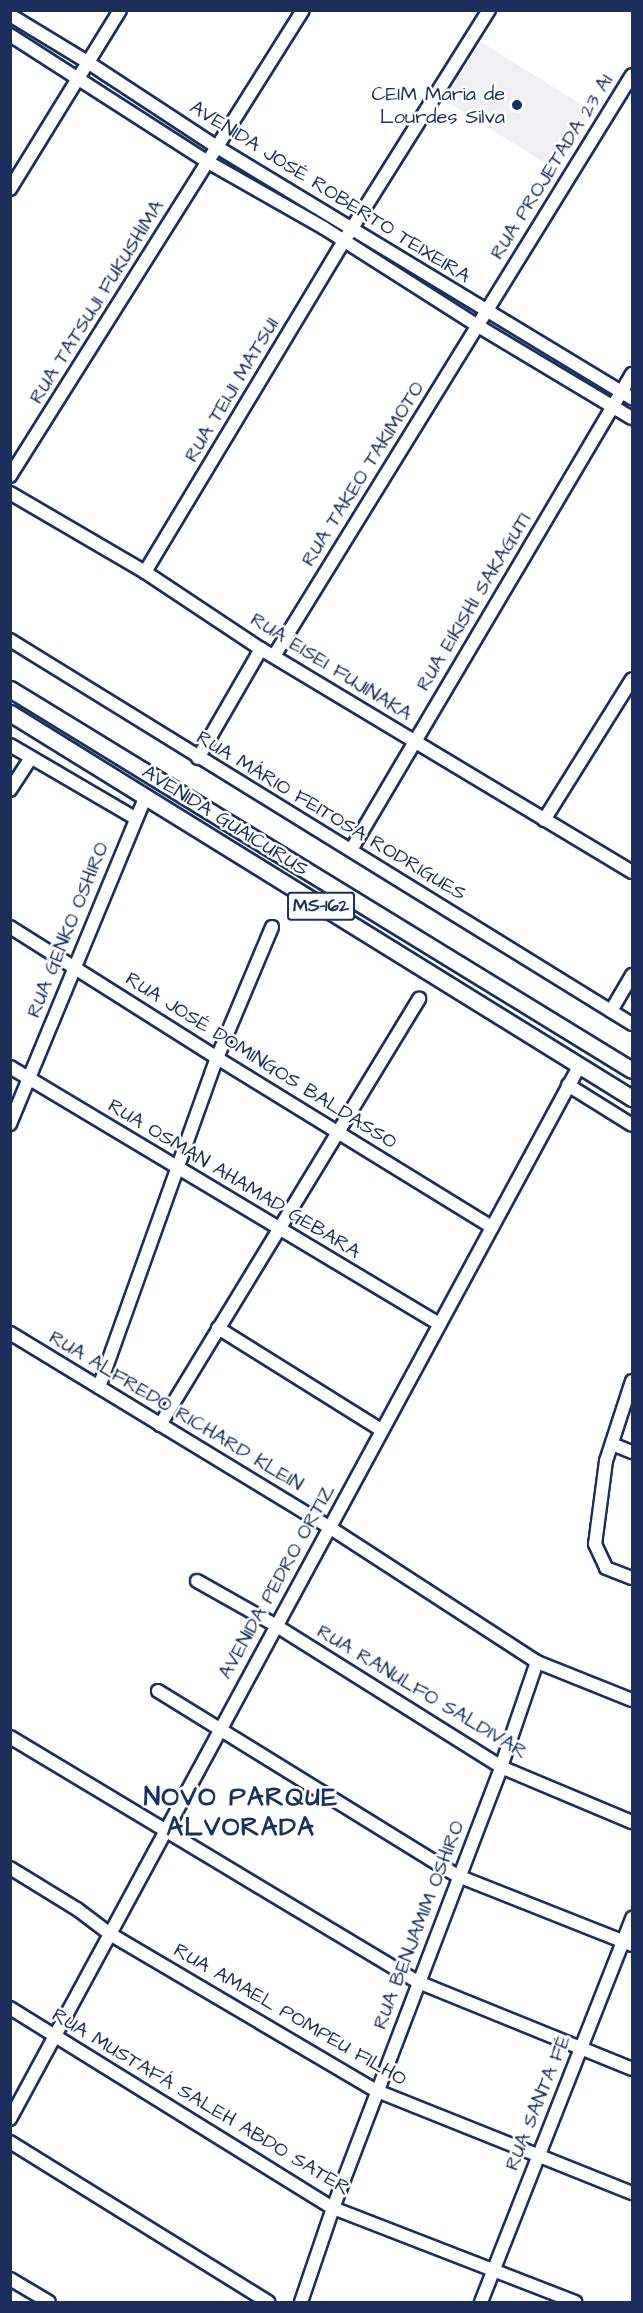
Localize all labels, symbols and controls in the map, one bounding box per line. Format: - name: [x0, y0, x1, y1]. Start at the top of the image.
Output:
- street label: RUA PROJETADA 23 AI: [485, 70, 619, 264]
- place label: CEIM Maria de Lourdes Silva: [371, 82, 505, 129]
- street label: AVENIDA JOSÉ ROBERTO TEIXEIRA: [185, 95, 475, 289]
- marker: CEIM Maria de Lourdes Silva: [510, 98, 524, 112]
- street label: RUA TATSUJI FUKUSHIMA: [24, 196, 170, 408]
- street label: RUA TEIJI MATSUI: [179, 313, 285, 467]
- street label: RUA TAKEO TAKIMOTO: [296, 377, 430, 571]
- street label: RUA EIKISHI SAKAGUTI: [411, 509, 537, 695]
- street label: RUA EISEI FUJINAKA: [246, 608, 416, 726]
- street label: RUA MÁRIO FEITOSA RODRIGUES: [192, 726, 470, 906]
- street label: AVENIDA GUAICURUS: [138, 760, 312, 882]
- street label: RUA GENKO OSHIRO: [22, 839, 114, 1021]
- road number: MS-162: [286, 891, 356, 921]
- street label: RUA JOSÉ DOMINGOS BALDASSO: [121, 967, 401, 1155]
- street label: RUA OSMAN AHAMAD GEBARA: [103, 1094, 365, 1264]
- street label: RUA ALFREDO RICHARD KLEIN: [45, 1325, 307, 1497]
- street label: AVENIDA PEDRO ORTIZ: [214, 1481, 340, 1683]
- street label: RUA RANULFO SALDIVAR: [312, 1620, 532, 1764]
- district label: NOVO PARQUE ALVORADA: [144, 1782, 338, 1844]
- street label: RUA BENJAMIM OSHIRO: [368, 1817, 470, 2033]
- street label: RUA AMAEL POMPEU FILHO: [169, 1938, 411, 2092]
- street label: RUA MUSTAFÁ SALEH ABDO SATER: [47, 2003, 355, 2201]
- street label: RUA SANTA FÉ: [500, 2032, 576, 2174]

